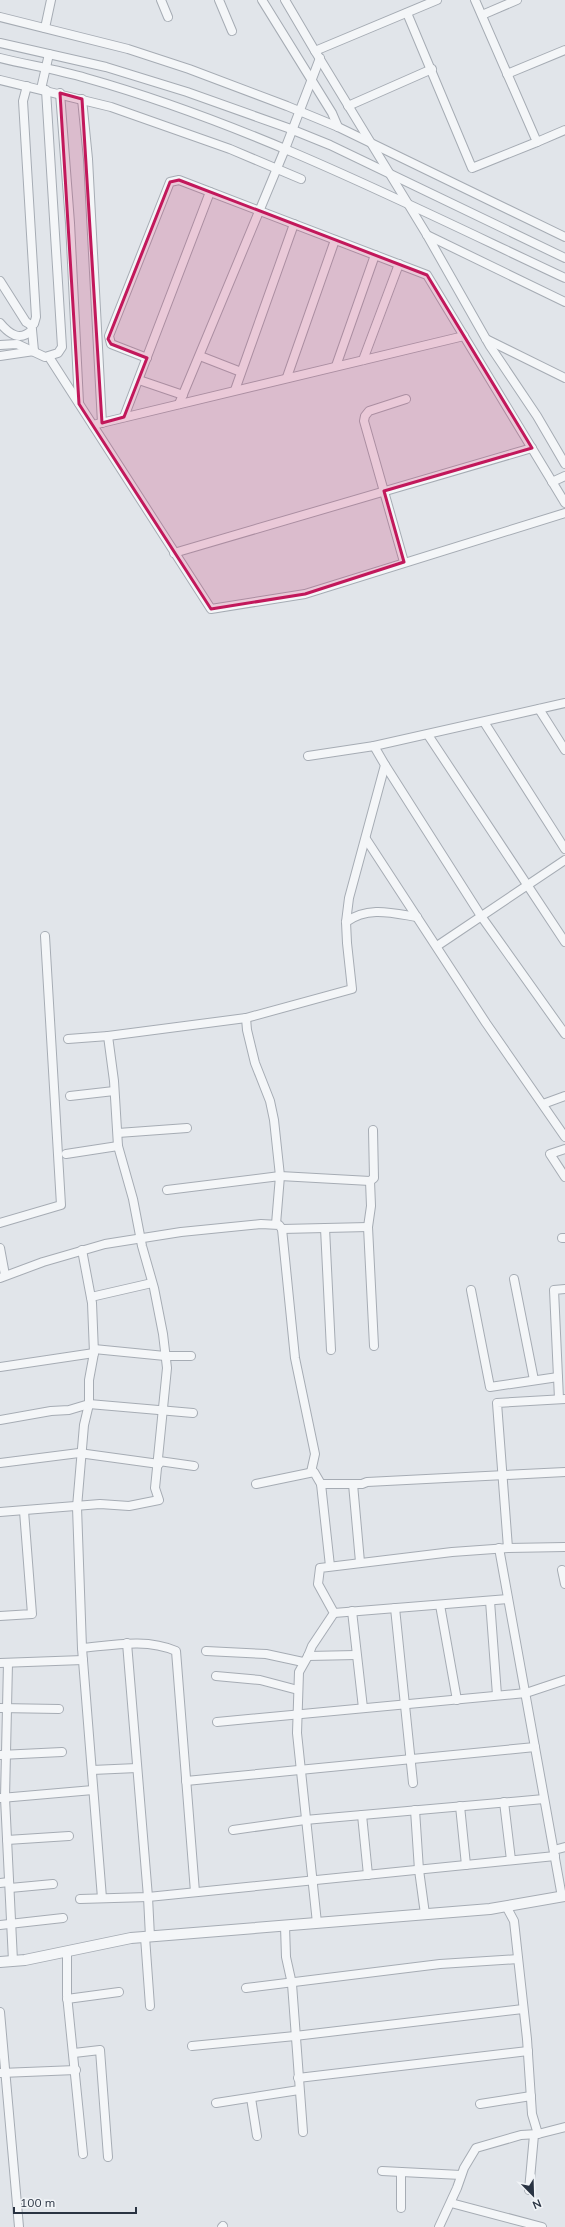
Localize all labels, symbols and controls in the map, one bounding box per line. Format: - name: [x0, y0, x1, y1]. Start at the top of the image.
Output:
- north arrow: [513, 2175, 553, 2215]
- scale bar: [14, 2189, 136, 2215]
- text: 100 m: [20, 2195, 55, 2210]
- text: N: [530, 2196, 543, 2212]

